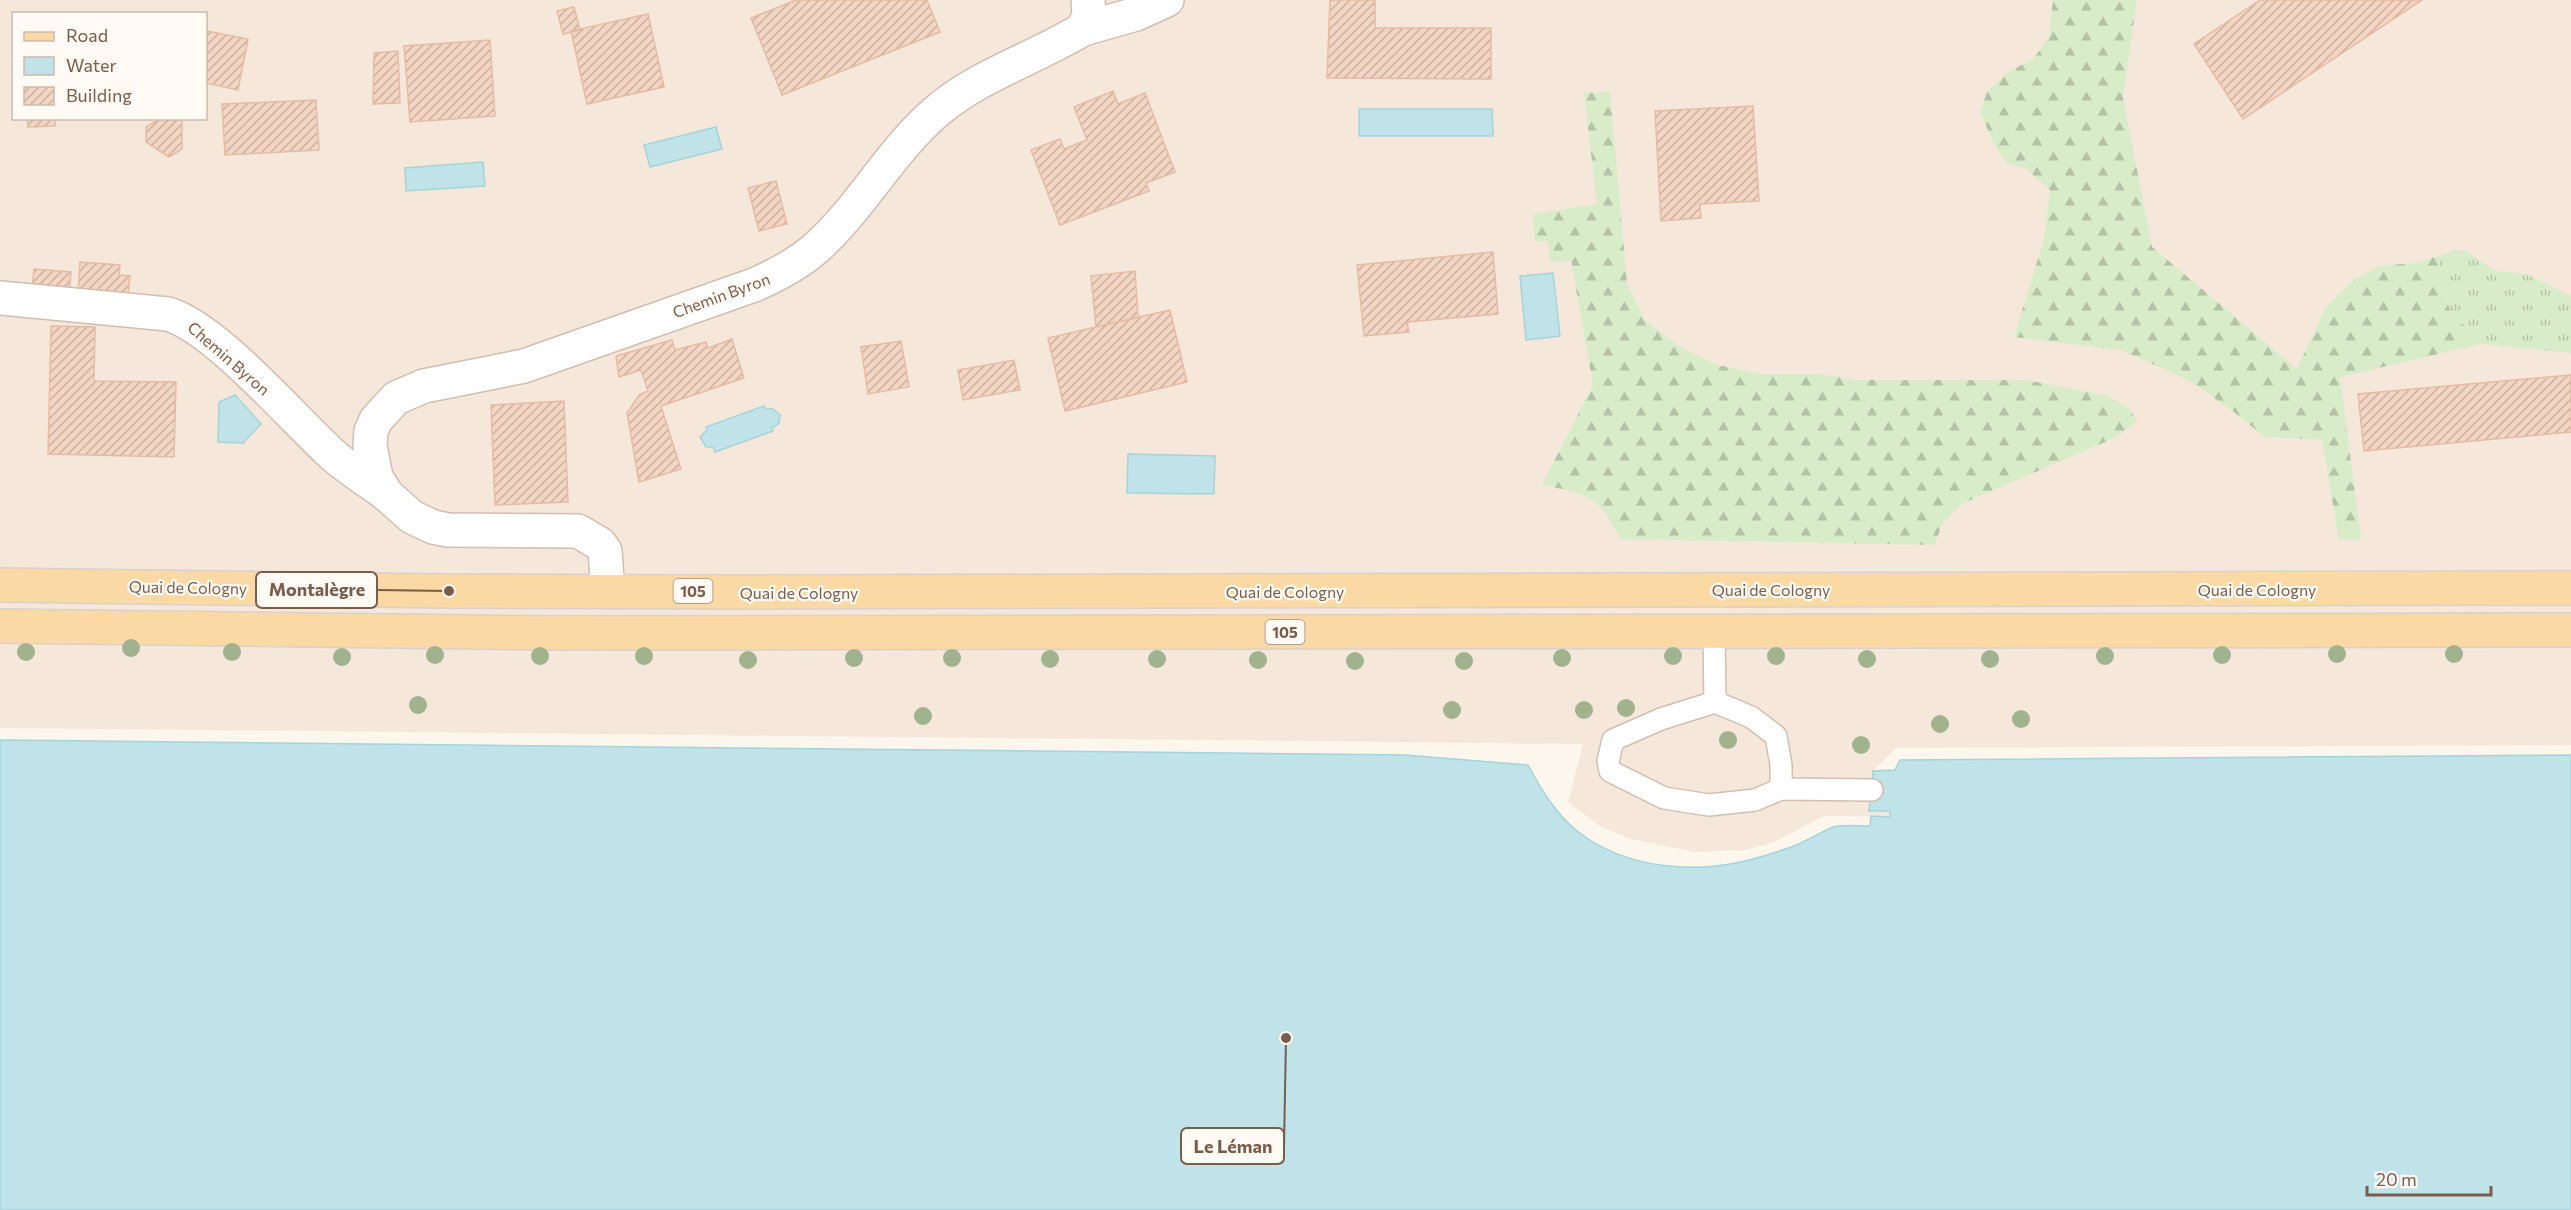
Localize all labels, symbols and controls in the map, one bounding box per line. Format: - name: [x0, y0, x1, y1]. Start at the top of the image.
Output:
- legend: [12, 12, 207, 120]
- text: Road: [66, 24, 108, 46]
- text: Water: [66, 54, 117, 76]
- text: Building: [66, 84, 132, 106]
- street label: Chemin Byron: [670, 269, 772, 321]
- street label: Chemin Byron: [184, 317, 274, 399]
- callout: Montalègre: [256, 572, 377, 608]
- street label: Quai de Cologny: [129, 576, 247, 598]
- text: Montalègre: [269, 578, 365, 600]
- road number: 105: [674, 579, 712, 603]
- street label: Quai de Cologny: [1712, 580, 1830, 599]
- street label: Quai de Cologny: [2198, 580, 2316, 599]
- street label: Quai de Cologny: [1226, 582, 1344, 601]
- street label: Quai de Cologny: [740, 583, 858, 602]
- road number: 105: [1266, 620, 1304, 644]
- callout: Le Léman: [1181, 1128, 1284, 1164]
- text: Le Léman: [1194, 1135, 1272, 1157]
- scale bar: [2367, 1159, 2492, 1197]
- text: 20 m: [2376, 1168, 2417, 1190]

